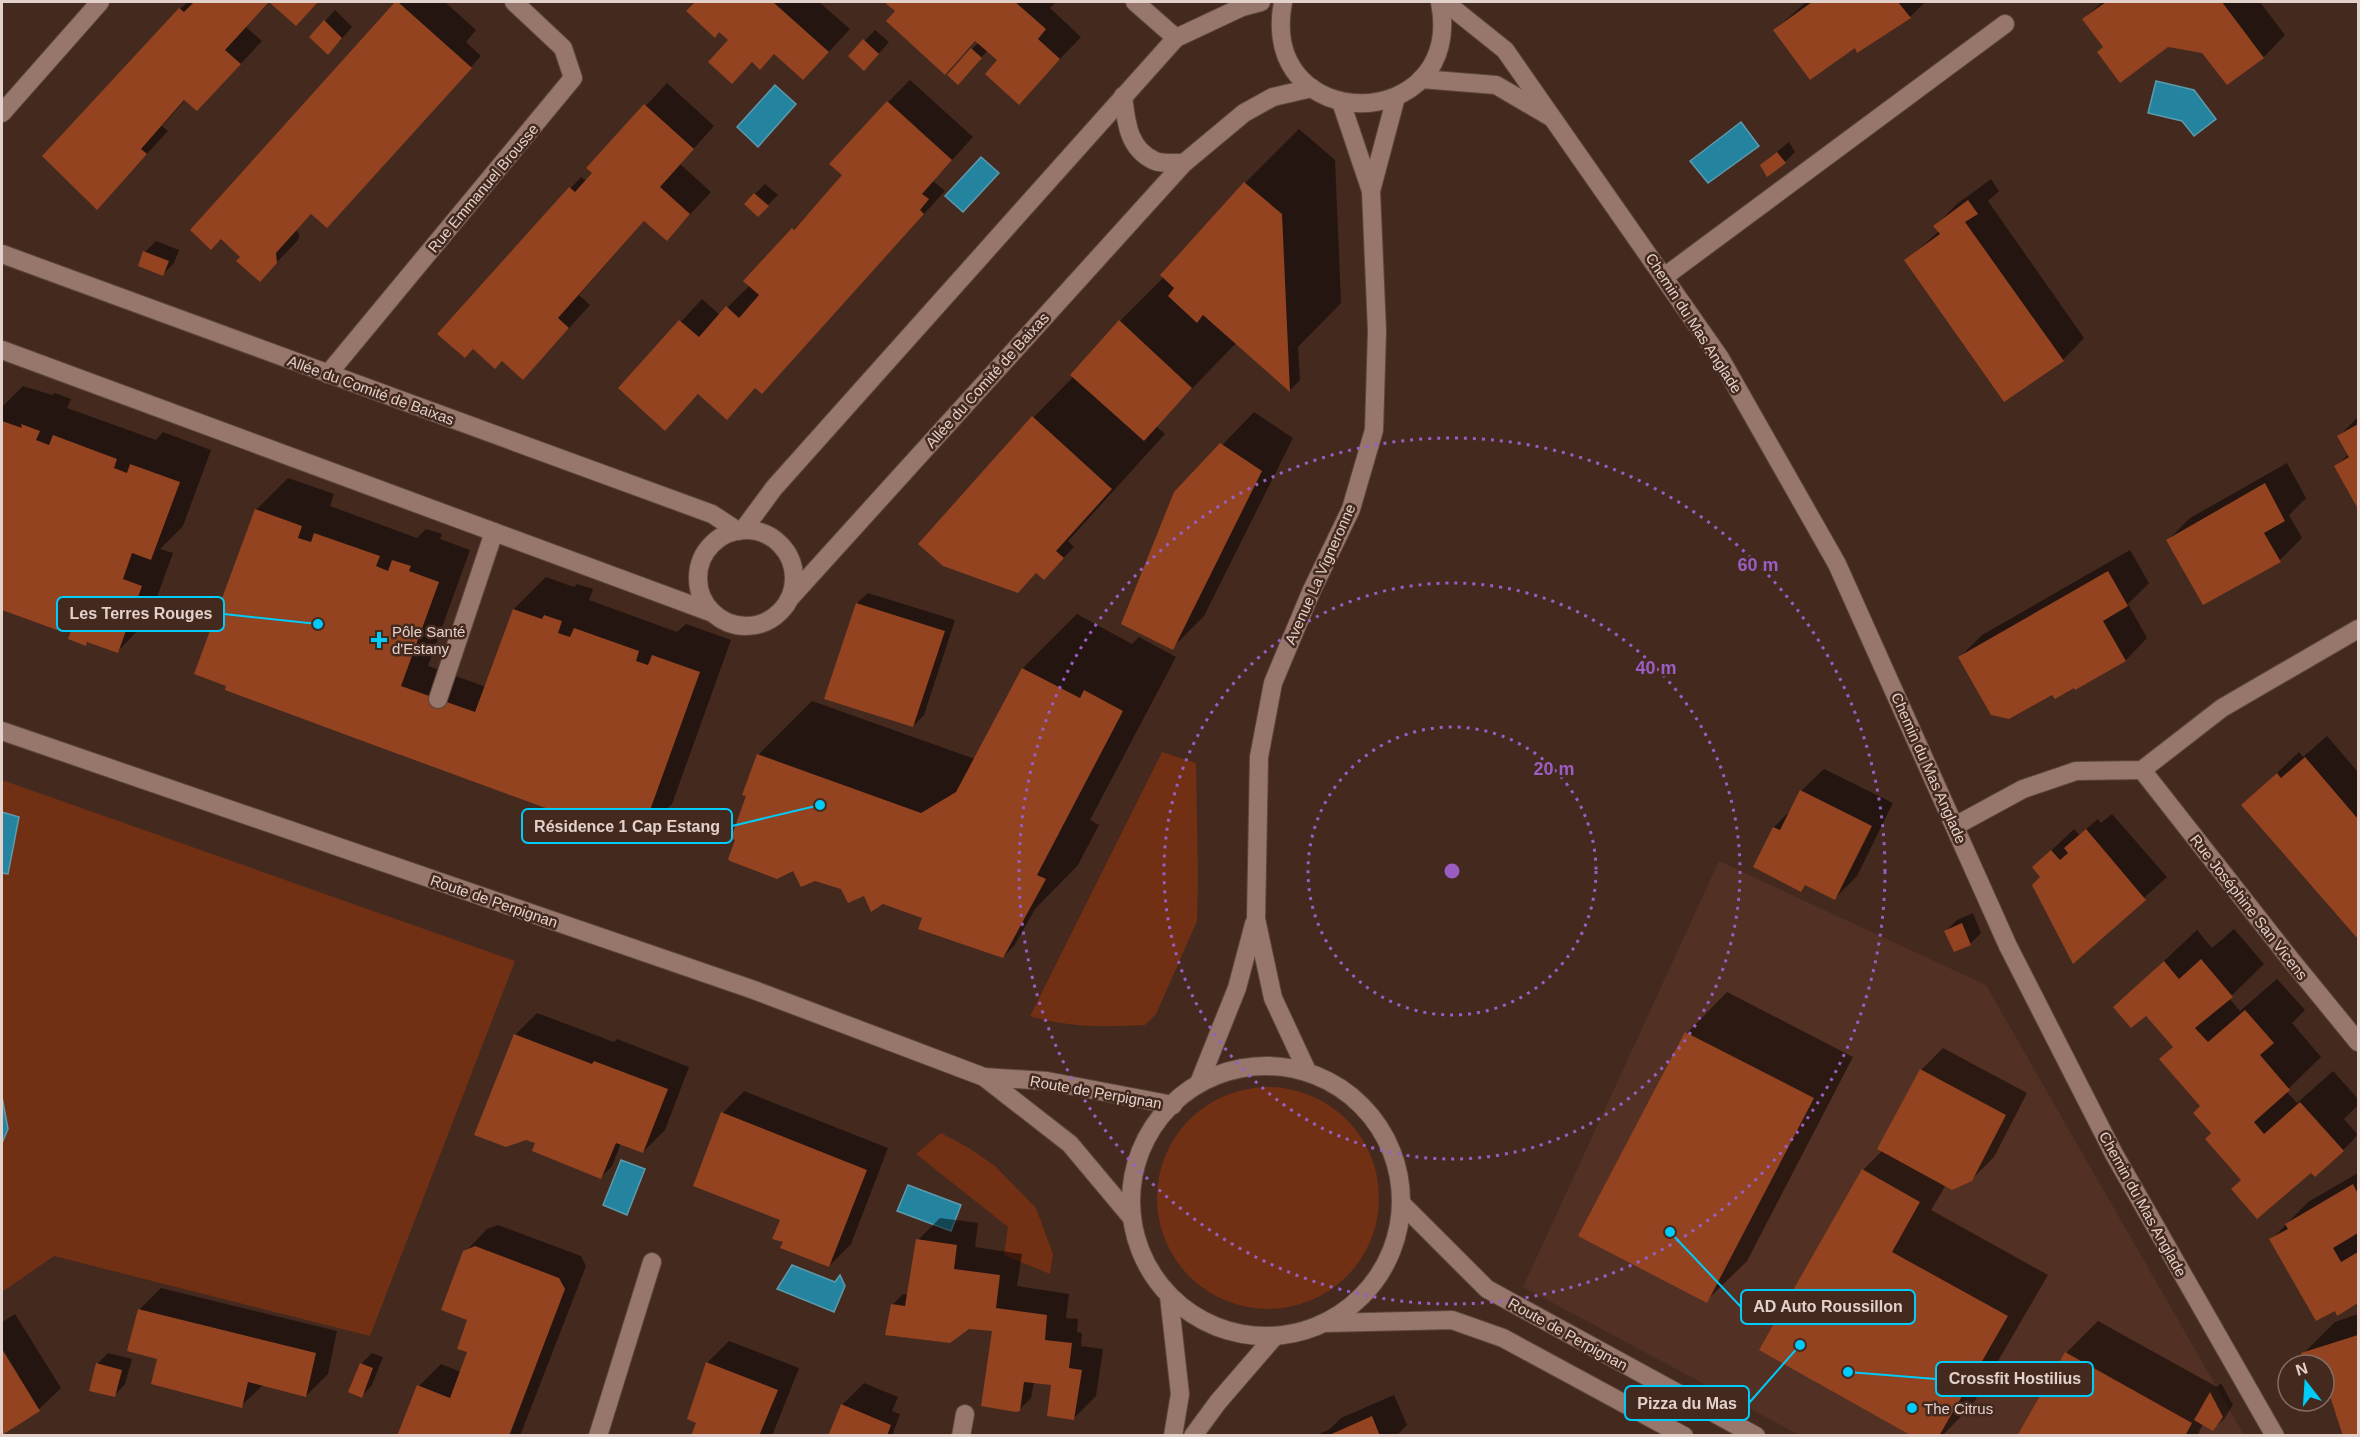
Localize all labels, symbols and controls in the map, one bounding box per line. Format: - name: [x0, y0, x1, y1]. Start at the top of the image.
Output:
- street label: Rue Emmanuel Brousse: [424, 120, 542, 256]
- street label: Chemin du Mas Anglade: [1642, 250, 1746, 396]
- street label: Allée du Comité de Baixas: [922, 309, 1052, 451]
- street label: Allée du Comité de Baixas: [285, 352, 457, 428]
- street label: Avenue La Vigneronne: [1281, 501, 1359, 647]
- text: 60 m: [1737, 555, 1779, 575]
- callout: Les Terres Rouges: [57, 597, 224, 631]
- text: Les Terres Rouges: [70, 605, 213, 622]
- place label: Pôle Santé d'Estany: [392, 623, 465, 657]
- marker: Pôle Santé d'Estany: [370, 631, 388, 649]
- text: 40 m: [1635, 658, 1677, 678]
- street label: Chemin du Mas Anglade: [1888, 690, 1970, 846]
- text: 20 m: [1533, 759, 1575, 779]
- callout: Résidence 1 Cap Estang: [522, 809, 732, 843]
- text: Résidence 1 Cap Estang: [534, 818, 720, 835]
- street label: Rue Joséphine San Vicens: [2187, 831, 2311, 983]
- centre of rings: [1442, 861, 1462, 881]
- street label: Route de Perpignan: [428, 871, 560, 931]
- street label: Route de Perpignan: [1029, 1072, 1163, 1112]
- street label: Chemin du Mas Anglade: [2096, 1128, 2190, 1280]
- callout: AD Auto Roussillon: [1741, 1290, 1915, 1324]
- street label: Route de Perpignan: [1506, 1294, 1630, 1374]
- text: AD Auto Roussillon: [1753, 1298, 1903, 1315]
- north arrow: [2276, 1353, 2336, 1413]
- text: N: [2294, 1359, 2310, 1379]
- callout: Crossfit Hostilius: [1936, 1362, 2093, 1396]
- text: Crossfit Hostilius: [1949, 1370, 2081, 1387]
- callout: Pizza du Mas: [1625, 1386, 1749, 1420]
- text: Pizza du Mas: [1637, 1395, 1737, 1412]
- place label: The Citrus: [1924, 1400, 1993, 1417]
- marker: The Citrus: [1905, 1401, 1919, 1415]

